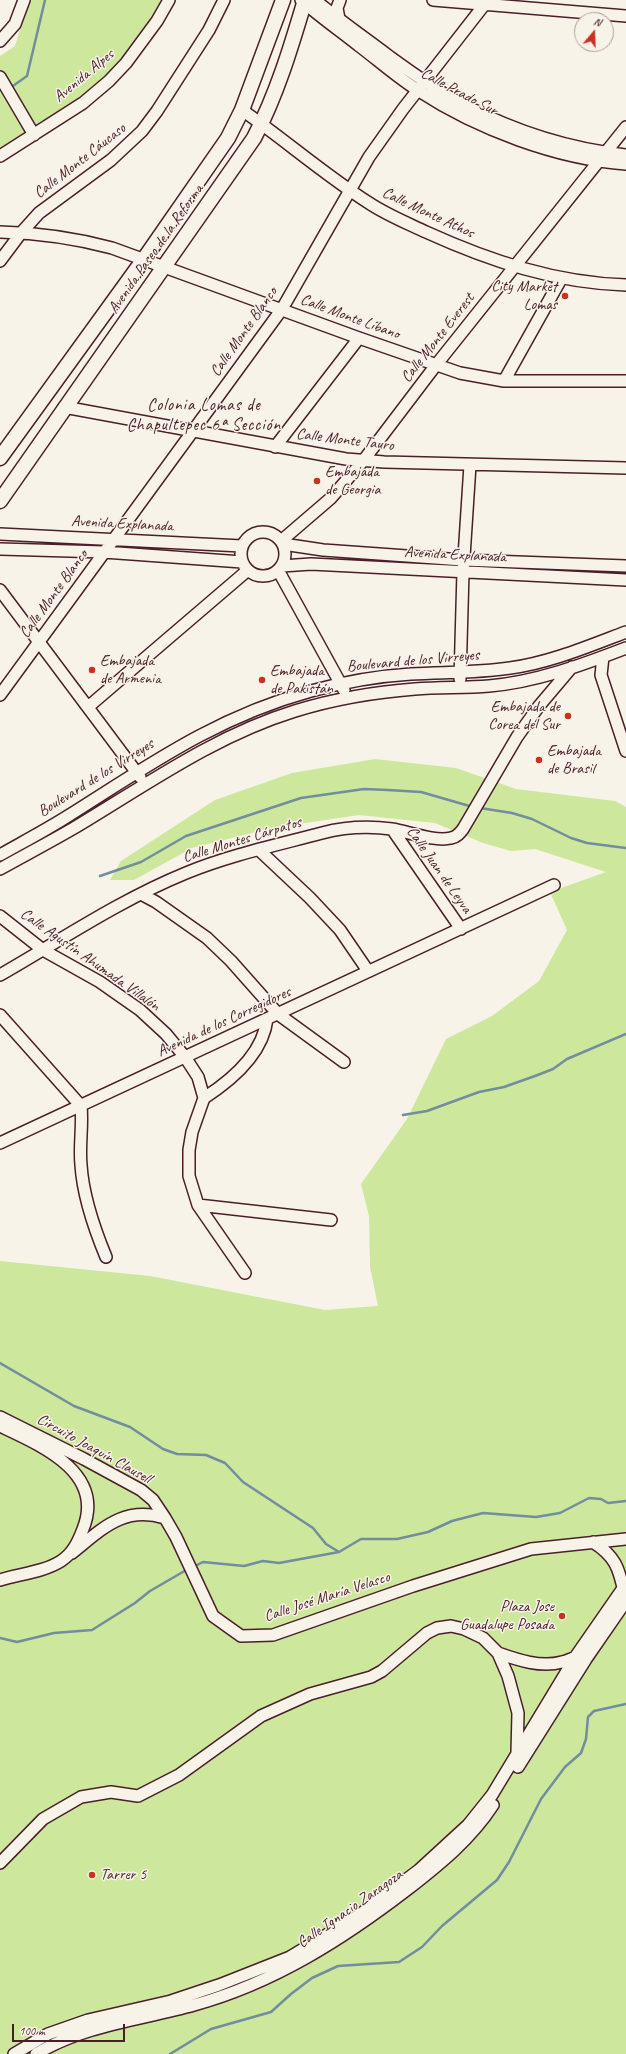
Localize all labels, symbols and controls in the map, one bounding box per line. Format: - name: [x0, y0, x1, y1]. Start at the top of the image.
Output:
- north arrow: [574, 12, 614, 52]
- text: N: [592, 14, 603, 29]
- street label: Avenida Alpes: [50, 45, 118, 107]
- street label: Calle Prado Sur: [417, 64, 501, 120]
- street label: Calle Monte Cáucaso: [30, 119, 130, 203]
- street label: Avenida Paseo de la Reforma: [104, 181, 208, 317]
- street label: Calle Monte Athos: [379, 183, 477, 243]
- place label: City Market Lomas: [491, 277, 557, 315]
- street label: Calle Monte Blanco: [206, 284, 282, 380]
- street label: Calle Monte Everest: [397, 289, 479, 387]
- street label: Calle Monte Líbano: [298, 290, 402, 344]
- marker: City Market Lomas: [560, 291, 570, 301]
- district label: Colonia Lomas de Chapultepec 6ª Sección: [138, 396, 270, 436]
- street label: Calle Monte Tauro: [295, 425, 395, 455]
- place label: Embajada de Georgia: [325, 462, 380, 500]
- marker: Embajada de Georgia: [312, 476, 322, 486]
- street label: Avenida Explanada: [71, 512, 173, 536]
- street label: Avenida Explanada: [404, 543, 506, 567]
- street label: Calle Monte Blanco: [15, 546, 93, 642]
- street label: Boulevard de los Virreyes: [346, 646, 480, 676]
- place label: Embajada de Armenia: [100, 651, 161, 689]
- place label: Embajada de Pakistán: [270, 661, 333, 699]
- marker: Embajada de Armenia: [87, 665, 97, 675]
- marker: Embajada de Pakistán: [257, 675, 267, 685]
- place label: Embajada de Corea del Sur: [488, 697, 560, 735]
- marker: Embajada de Corea del Sur: [563, 711, 573, 721]
- street label: Boulevard de los Virreyes: [35, 735, 157, 821]
- place label: Embajada de Brasil: [547, 741, 601, 779]
- marker: Embajada de Brasil: [534, 755, 544, 765]
- street label: Calle Montes Cárpatos: [180, 813, 304, 867]
- street label: Calle Juan de Leyva: [402, 823, 476, 917]
- street label: Calle Agustín Ahumada Villalón: [17, 905, 163, 1015]
- street label: Avenida de los Corregidores: [154, 983, 294, 1061]
- street label: Circuito Joaquín Clausell: [33, 1410, 155, 1488]
- street label: Calle José María Velasco: [262, 1568, 392, 1626]
- place label: Plaza Jose Guadalupe Posada: [460, 1597, 554, 1635]
- marker: Plaza Jose Guadalupe Posada: [557, 1611, 567, 1621]
- place label: Tarrer 5: [100, 1865, 146, 1885]
- street label: Calle Ignacio Zaragoza: [294, 1866, 406, 1952]
- marker: Tarrer 5: [87, 1870, 97, 1880]
- scale bar: [14, 2016, 127, 2042]
- text: 100 m: [19, 2023, 45, 2039]

